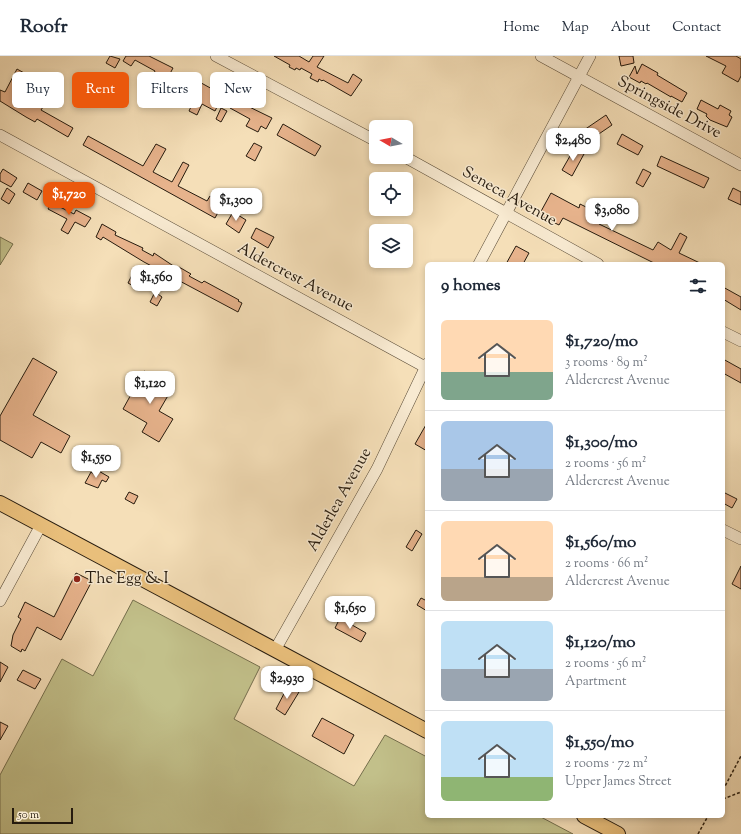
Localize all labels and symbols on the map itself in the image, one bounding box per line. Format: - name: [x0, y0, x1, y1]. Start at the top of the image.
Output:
- street label: Springside Drive: [613, 71, 725, 145]
- north arrow: [369, 120, 413, 164]
- pin: $2,480: [540, 128, 606, 162]
- street label: Seneca Avenue: [457, 161, 561, 233]
- pin: $1,720: [36, 182, 102, 216]
- pin: $1,300: [203, 188, 269, 222]
- pin: $3,080: [579, 198, 645, 232]
- street label: Aldercrest Avenue: [233, 238, 357, 318]
- pin: $1,560: [123, 265, 189, 299]
- pin: $1,120: [117, 371, 183, 405]
- street label: Alderlea Avenue: [302, 444, 378, 556]
- pin: $1,550: [63, 445, 129, 479]
- place label: The Egg & I: [85, 568, 169, 591]
- marker: The Egg & I: [72, 574, 82, 584]
- pin: $1,650: [317, 596, 383, 630]
- pin: $2,930: [254, 666, 320, 700]
- scale bar: [12, 806, 73, 825]

